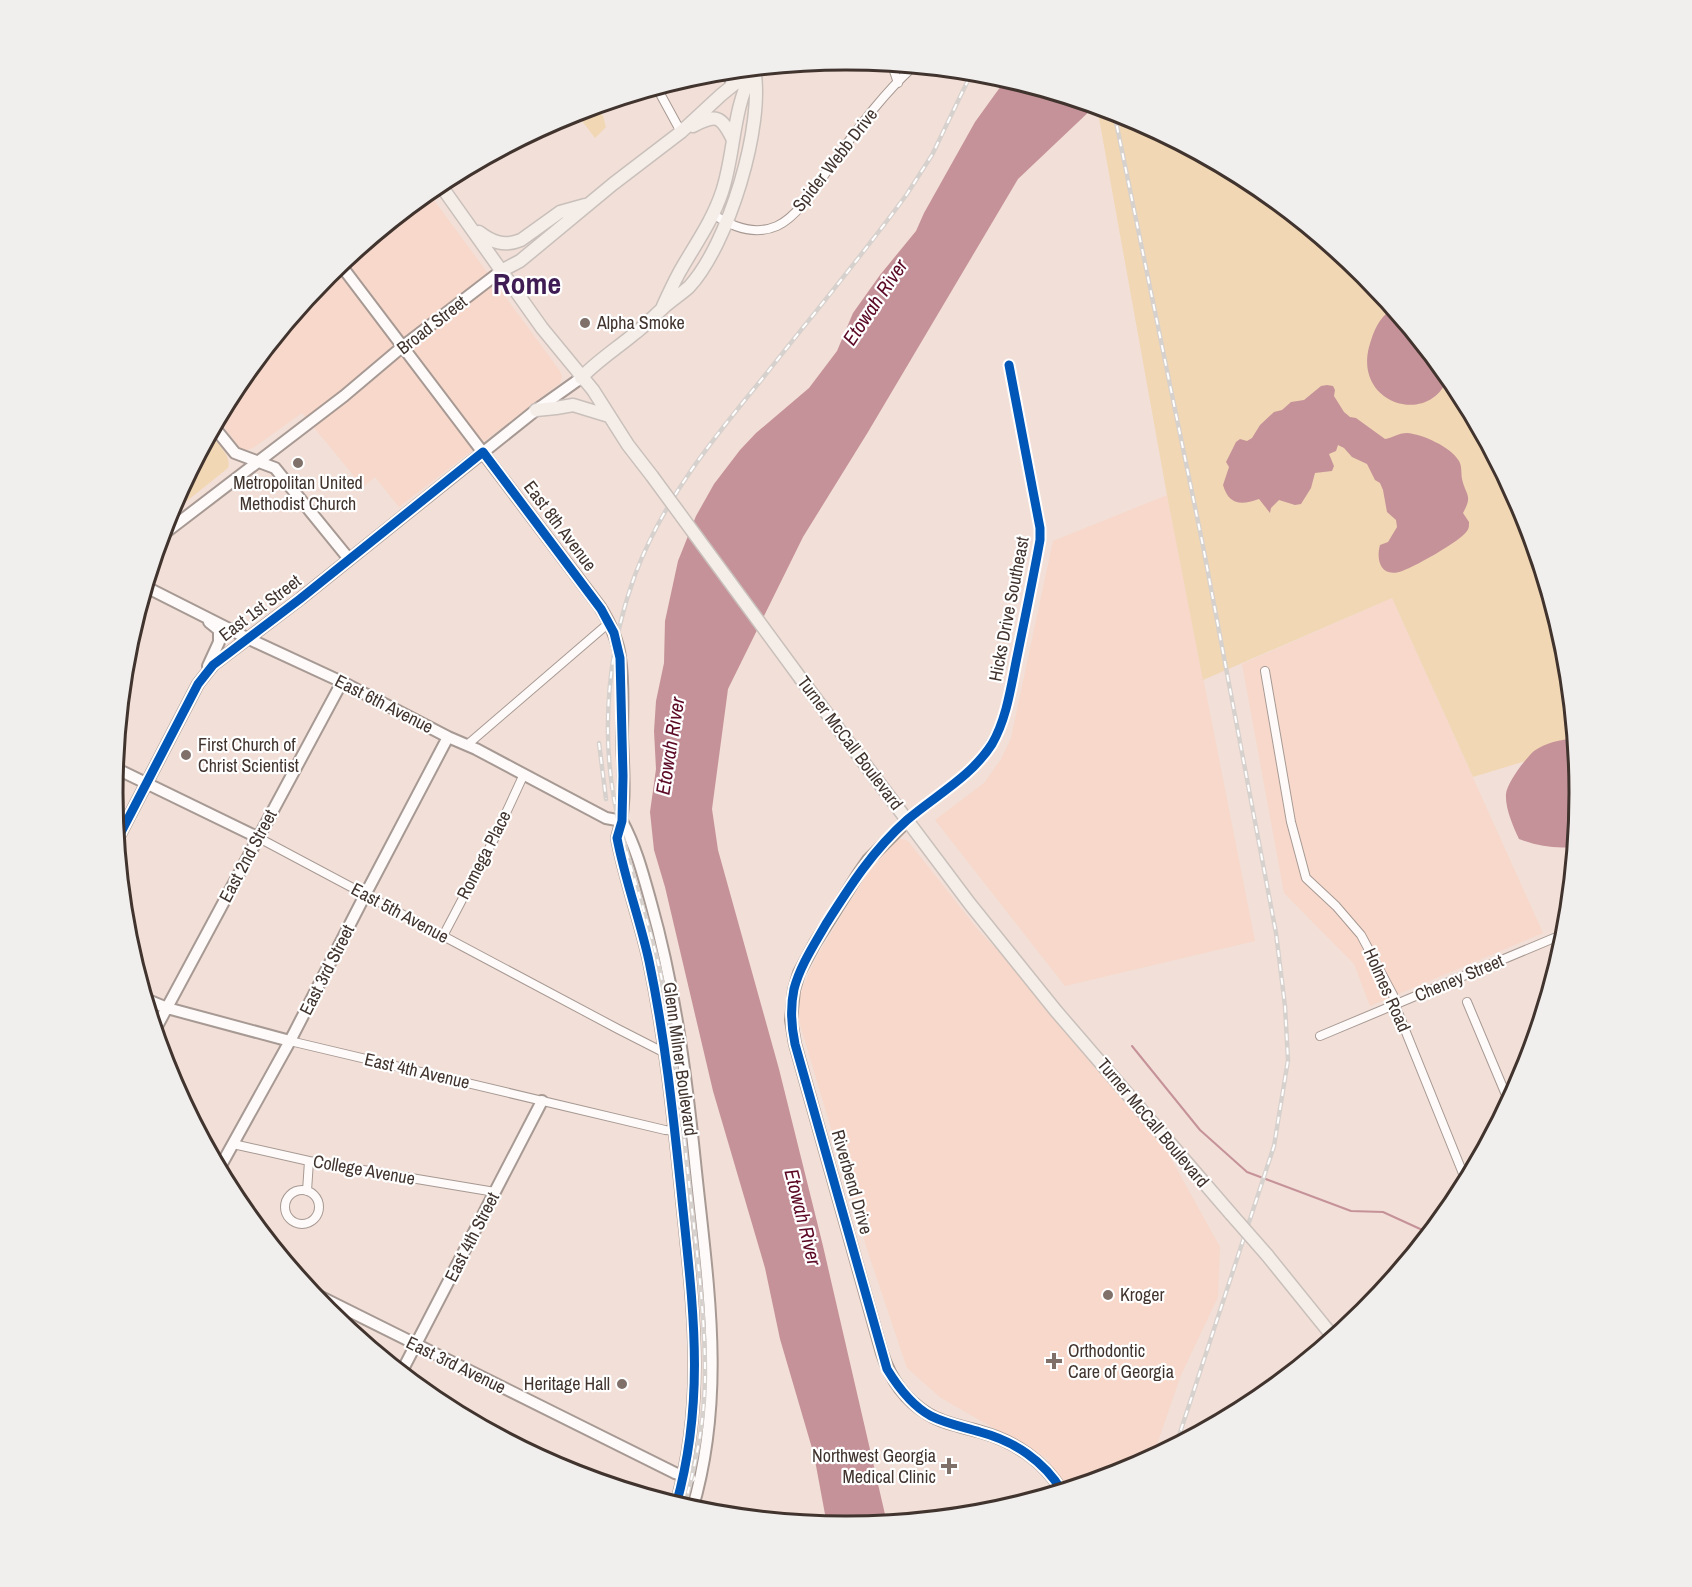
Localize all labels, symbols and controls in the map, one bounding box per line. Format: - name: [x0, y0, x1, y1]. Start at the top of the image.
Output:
- street label: Spider Webb Drive: [786, 103, 883, 217]
- water label: Etowah River: [836, 253, 914, 350]
- district label: Rome: [493, 263, 561, 303]
- street label: Broad Street: [391, 289, 472, 360]
- place label: Alpha Smoke: [596, 310, 685, 335]
- marker: Alpha Smoke: [578, 316, 592, 330]
- marker: Metropolitan United Methodist Church: [291, 456, 305, 470]
- place label: Metropolitan United Methodist Church: [233, 470, 363, 516]
- street label: East 8th Avenue: [518, 475, 603, 576]
- street label: Hicks Drive Southeast: [982, 534, 1035, 683]
- street label: East 1st Street: [214, 568, 306, 647]
- street label: East 6th Avenue: [331, 668, 438, 739]
- street label: Turner McCall Boulevard: [792, 670, 909, 815]
- water label: Etowah River: [648, 695, 691, 797]
- place label: First Church of Christ Scientist: [198, 732, 299, 778]
- marker: First Church of Christ Scientist: [179, 748, 193, 762]
- street label: East 2nd Street: [213, 805, 282, 907]
- street label: Romega Place: [450, 806, 517, 904]
- street label: East 5th Avenue: [347, 876, 453, 949]
- street label: East 3rd Street: [293, 920, 360, 1019]
- street label: Holmes Road: [1358, 944, 1417, 1036]
- street label: Cheney Street: [1410, 948, 1507, 1007]
- street label: Glenn Milner Boulevard: [657, 980, 704, 1137]
- street label: East 4th Avenue: [362, 1046, 472, 1095]
- street label: Turner McCall Boulevard: [1092, 1053, 1215, 1193]
- street label: Riverbend Drive: [826, 1127, 879, 1237]
- street label: College Avenue: [311, 1148, 417, 1191]
- water label: Etowah River: [778, 1166, 829, 1268]
- street label: East 4th Street: [438, 1188, 505, 1286]
- place label: Kroger: [1120, 1282, 1164, 1307]
- marker: Kroger: [1101, 1288, 1115, 1302]
- street label: East 3rd Avenue: [402, 1330, 510, 1399]
- place label: Orthodontic Care of Georgia: [1068, 1338, 1174, 1384]
- marker: Orthodontic Care of Georgia: [1045, 1352, 1063, 1370]
- place label: Heritage Hall: [524, 1371, 610, 1396]
- marker: Heritage Hall: [615, 1377, 629, 1391]
- place label: Northwest Georgia Medical Clinic: [812, 1443, 936, 1489]
- marker: Northwest Georgia Medical Clinic: [940, 1457, 958, 1475]

